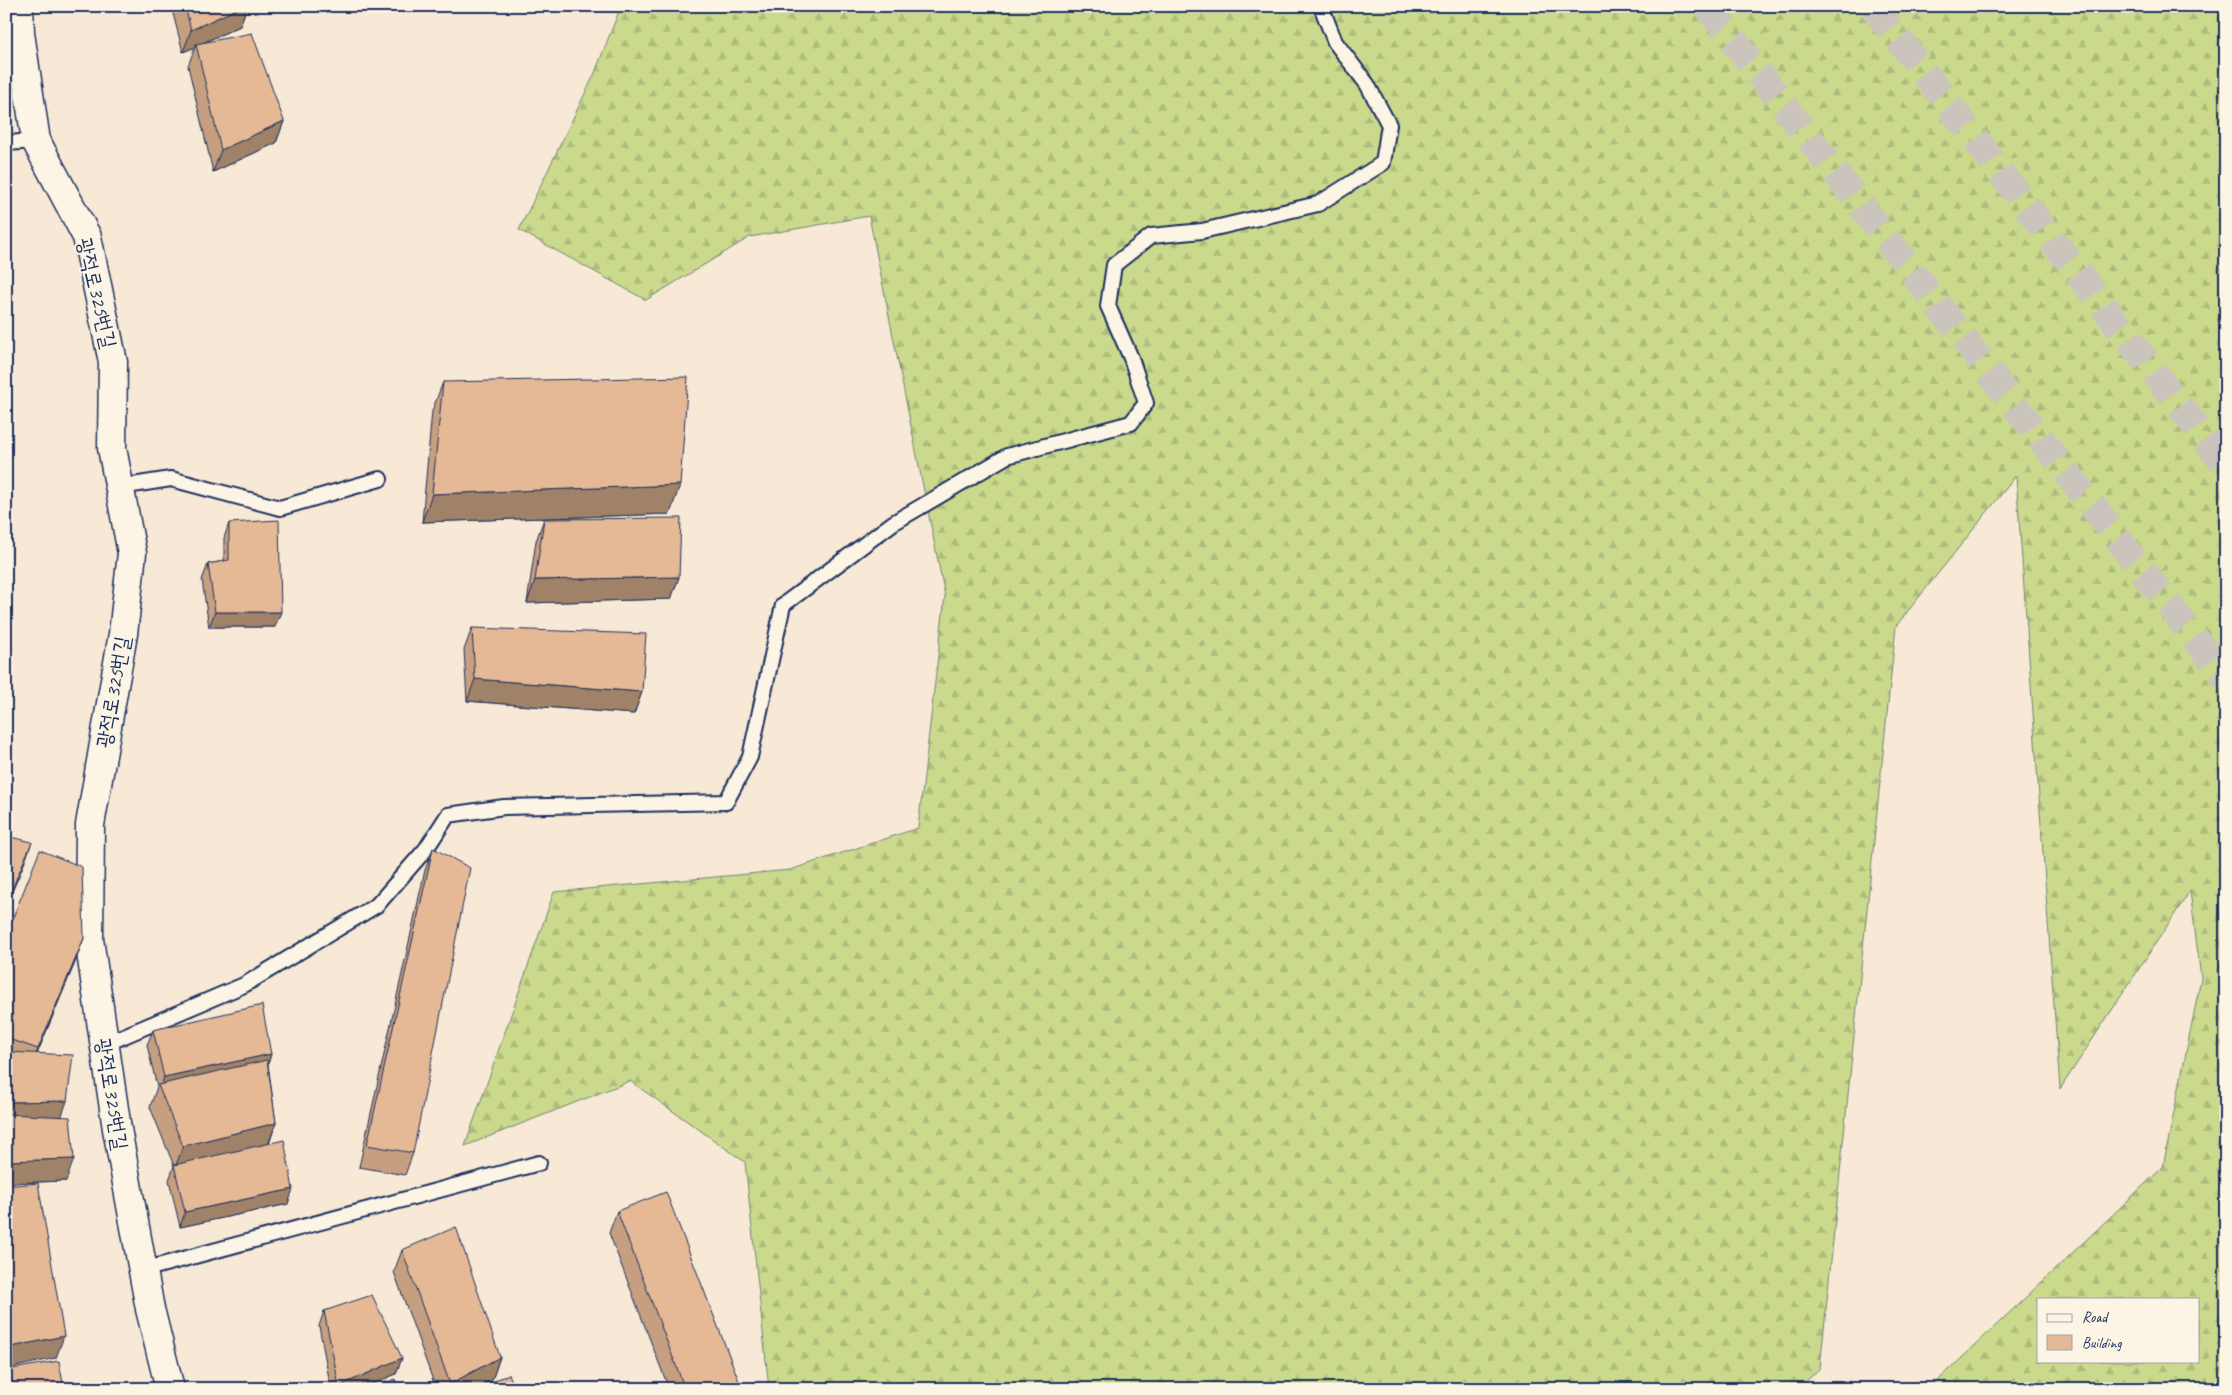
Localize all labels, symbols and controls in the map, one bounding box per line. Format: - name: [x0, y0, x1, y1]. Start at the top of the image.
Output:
- street label: 광적로325번길: [72, 235, 122, 351]
- street label: 광적로325번길: [90, 634, 136, 750]
- street label: 광적로325번길: [90, 1036, 134, 1152]
- legend: [2037, 1298, 2200, 1362]
- text: Road: [2082, 1308, 2109, 1327]
- text: Building: [2082, 1334, 2122, 1353]

